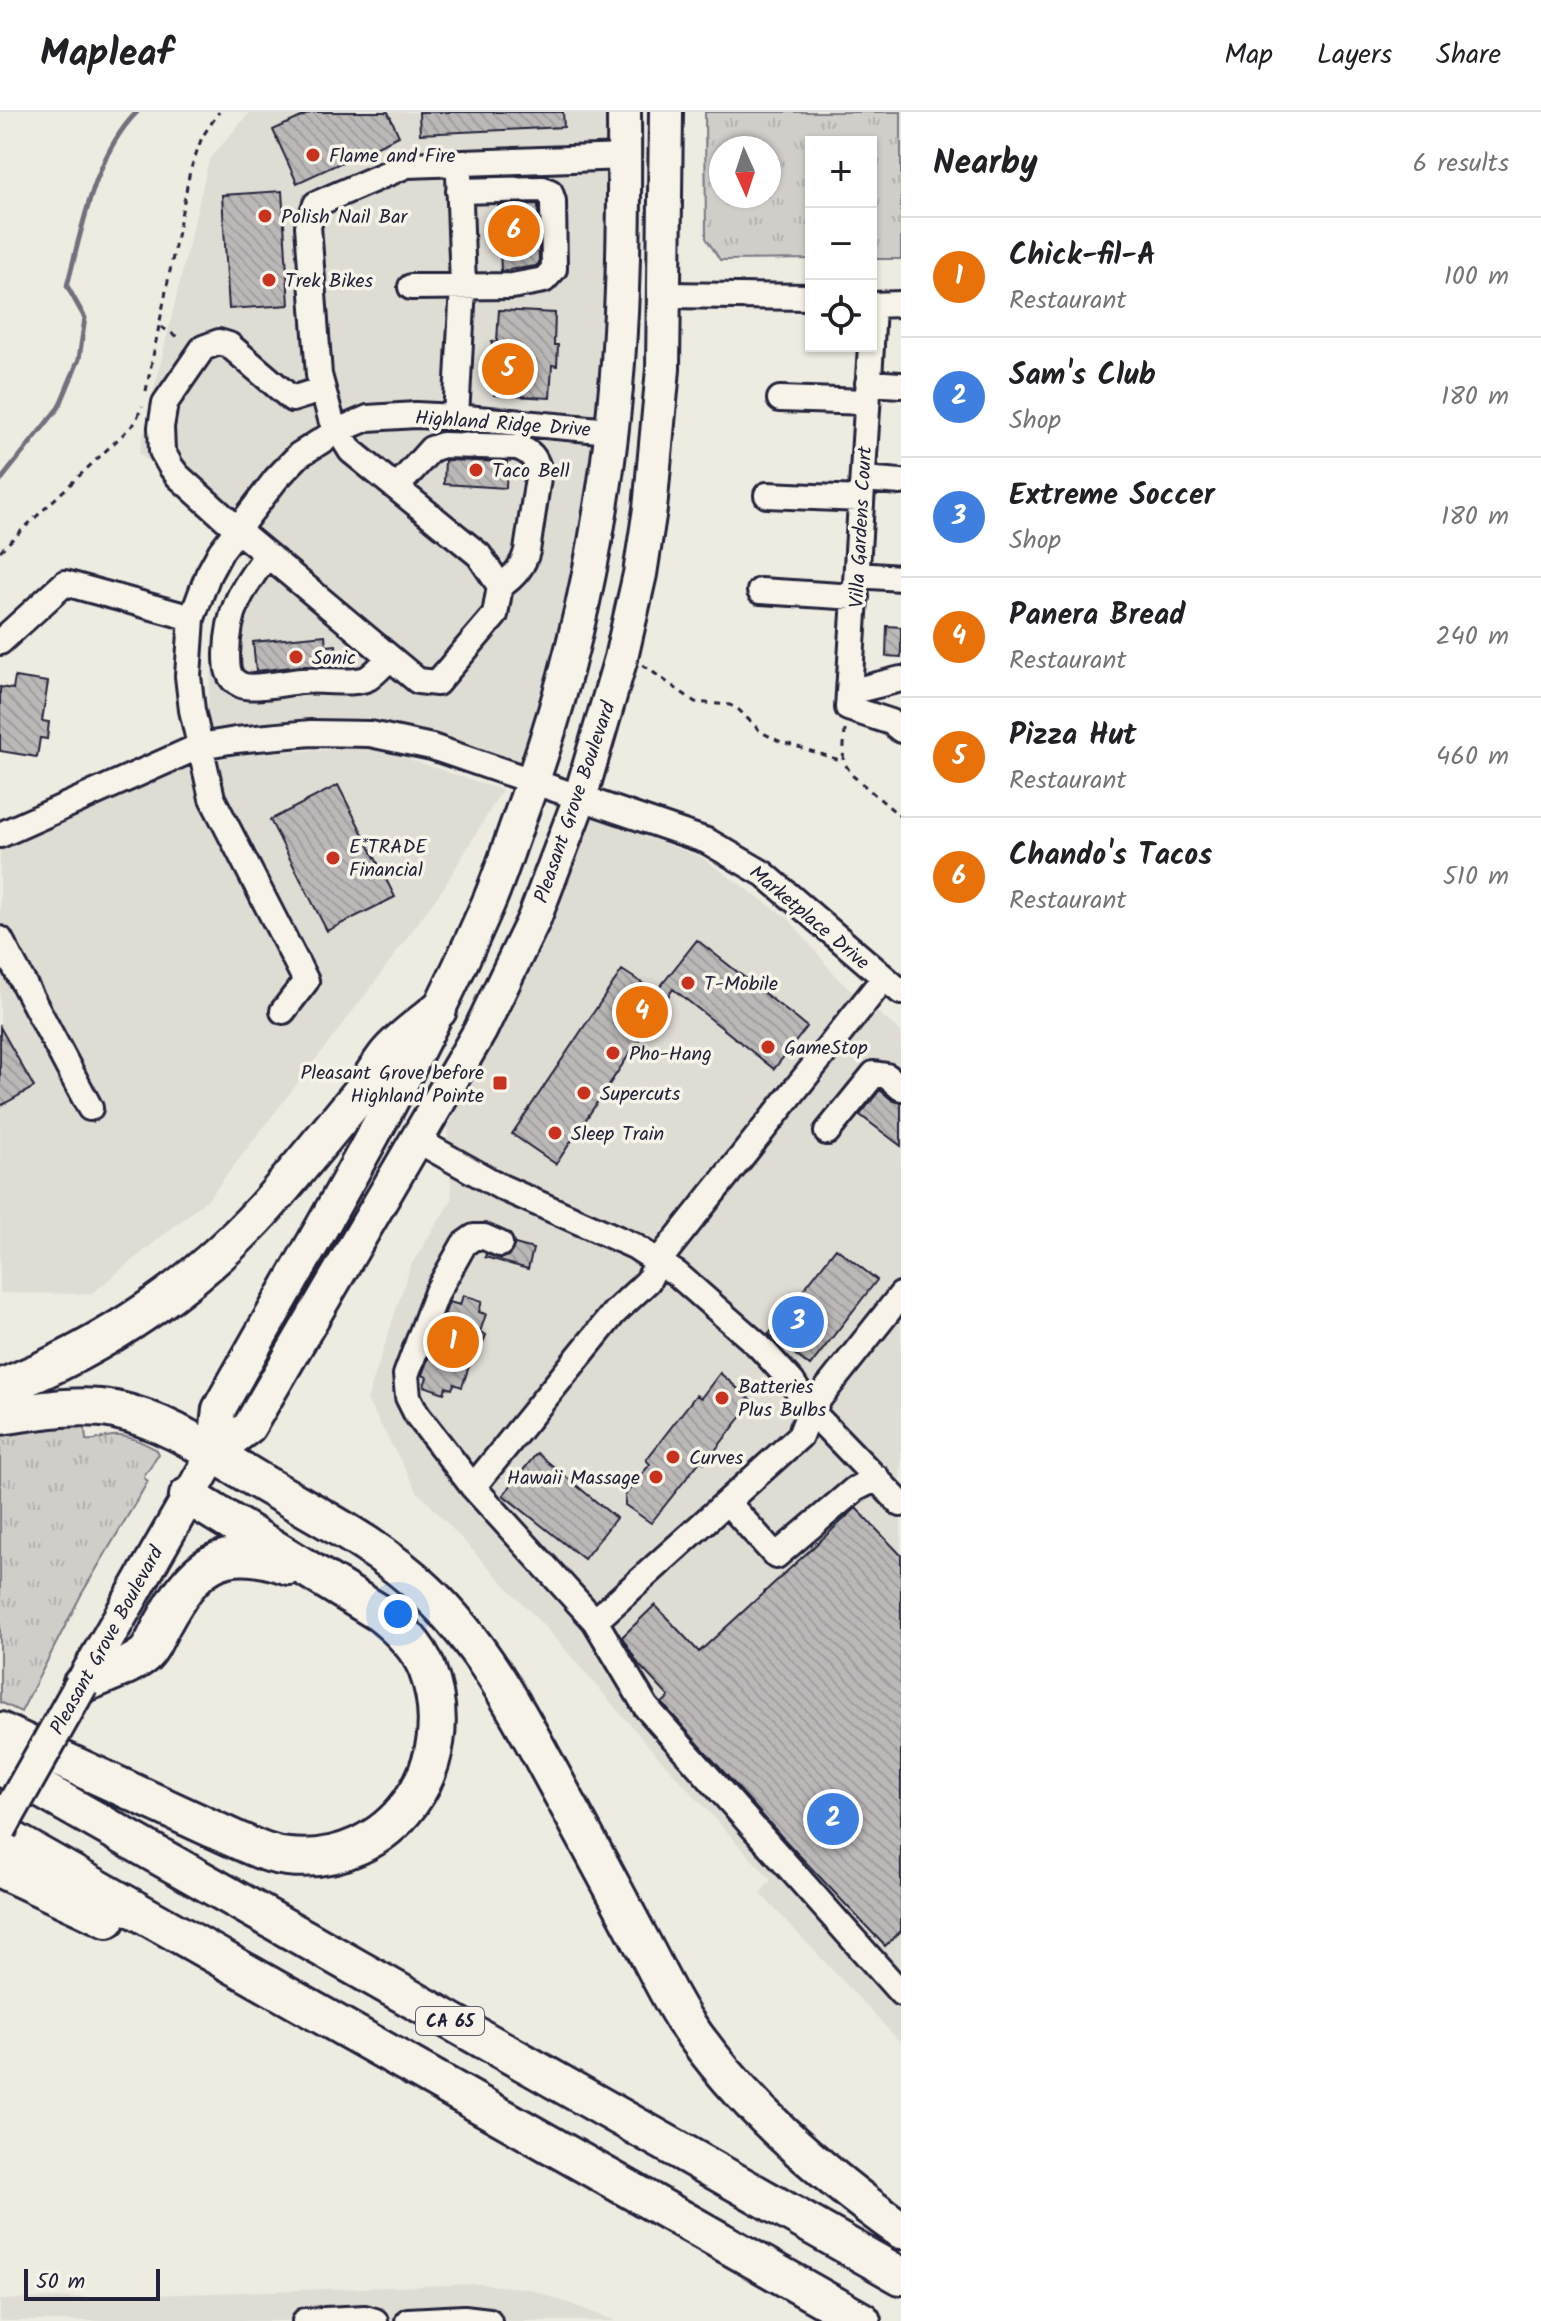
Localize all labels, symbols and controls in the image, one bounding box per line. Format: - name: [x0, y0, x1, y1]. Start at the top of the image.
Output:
- text: Mapleaf: [40, 25, 173, 85]
- text: Map: [1224, 33, 1273, 78]
- text: Layers: [1317, 33, 1392, 78]
- text: Share: [1436, 33, 1501, 78]
- north arrow: [709, 136, 781, 208]
- map controls: [805, 136, 877, 352]
- button: +: [805, 136, 877, 208]
- text: Nearby: [933, 137, 1038, 191]
- place label: Flame and Fire: [329, 141, 456, 173]
- text: 6 results: [1413, 143, 1509, 185]
- marker: Flame and Fire: [304, 146, 322, 164]
- pin: 6: [488, 201, 540, 261]
- place label: Polish Nail Bar: [281, 202, 409, 234]
- marker: Polish Nail Bar: [256, 207, 274, 225]
- button: −: [805, 208, 877, 280]
- text: Chick-fil-A: [1009, 232, 1156, 280]
- text: 1: [955, 256, 963, 298]
- text: 100 m: [1444, 256, 1509, 298]
- place label: Trek Bikes: [285, 266, 374, 298]
- marker: Trek Bikes: [260, 271, 278, 289]
- button: locate: [805, 280, 877, 352]
- text: Restaurant: [1009, 280, 1126, 322]
- pin: 5: [482, 339, 534, 399]
- text: Sam's Club: [1009, 352, 1156, 400]
- text: 2: [951, 376, 967, 418]
- text: 180 m: [1441, 376, 1509, 418]
- text: Shop: [1009, 400, 1061, 442]
- street label: Highland Ridge Drive: [414, 403, 592, 447]
- street label: Villa Gardens Court: [842, 445, 882, 609]
- place label: Taco Bell: [492, 456, 570, 488]
- marker: Taco Bell: [467, 461, 485, 479]
- text: Extreme Soccer: [1009, 472, 1215, 520]
- text: 3: [952, 496, 966, 538]
- text: 180 m: [1441, 496, 1509, 538]
- text: Shop: [1009, 520, 1061, 562]
- text: Panera Bread: [1009, 592, 1185, 640]
- text: 4: [952, 616, 966, 658]
- text: 240 m: [1435, 616, 1509, 658]
- text: Restaurant: [1009, 640, 1126, 682]
- place label: Sonic: [312, 643, 356, 675]
- marker: Sonic: [287, 648, 305, 666]
- street label: Pleasant Grove Boulevard: [526, 696, 626, 908]
- text: Pizza Hut: [1009, 712, 1137, 760]
- text: 5: [952, 736, 966, 778]
- text: 460 m: [1436, 736, 1509, 778]
- text: Restaurant: [1009, 760, 1126, 802]
- place label: E*TRADE Financial: [349, 832, 428, 887]
- text: Chando's Tacos: [1009, 832, 1212, 880]
- marker: E*TRADE Financial: [324, 849, 342, 867]
- text: 6: [952, 856, 966, 898]
- text: 510 m: [1443, 856, 1509, 898]
- street label: Marketplace Drive: [741, 858, 876, 979]
- text: Restaurant: [1009, 880, 1126, 922]
- place label: T-Mobile: [704, 969, 778, 1001]
- marker: T-Mobile: [679, 974, 697, 992]
- pin: 4: [616, 982, 668, 1042]
- place label: GameStop: [784, 1033, 868, 1065]
- marker: GameStop: [759, 1038, 777, 1056]
- place label: Pho-Hang: [629, 1039, 712, 1071]
- marker: Pho-Hang: [604, 1044, 622, 1062]
- place label: Pleasant Grove before Highland Pointe: [300, 1058, 484, 1113]
- marker: Pleasant Grove before Highland Pointe: [491, 1074, 509, 1092]
- place label: Supercuts: [600, 1079, 681, 1111]
- marker: Supercuts: [575, 1084, 593, 1102]
- place label: Sleep Train: [571, 1119, 664, 1151]
- marker: Sleep Train: [546, 1124, 564, 1142]
- pin: 3: [772, 1292, 824, 1352]
- pin: 1: [427, 1312, 479, 1372]
- place label: Batteries Plus Bulbs: [738, 1372, 827, 1427]
- marker: Batteries Plus Bulbs: [713, 1389, 731, 1407]
- place label: Curves: [689, 1443, 744, 1475]
- marker: Curves: [664, 1448, 682, 1466]
- place label: Hawaii Massage: [507, 1463, 640, 1495]
- marker: Hawaii Massage: [647, 1468, 665, 1486]
- street label: Pleasant Grove Boulevard: [42, 1540, 174, 1741]
- your location: [378, 1594, 418, 1634]
- pin: 2: [807, 1789, 859, 1849]
- road number: CA 65: [416, 2007, 484, 2035]
- scale bar: [24, 2265, 160, 2301]
- text: 50 m: [36, 2265, 85, 2300]

